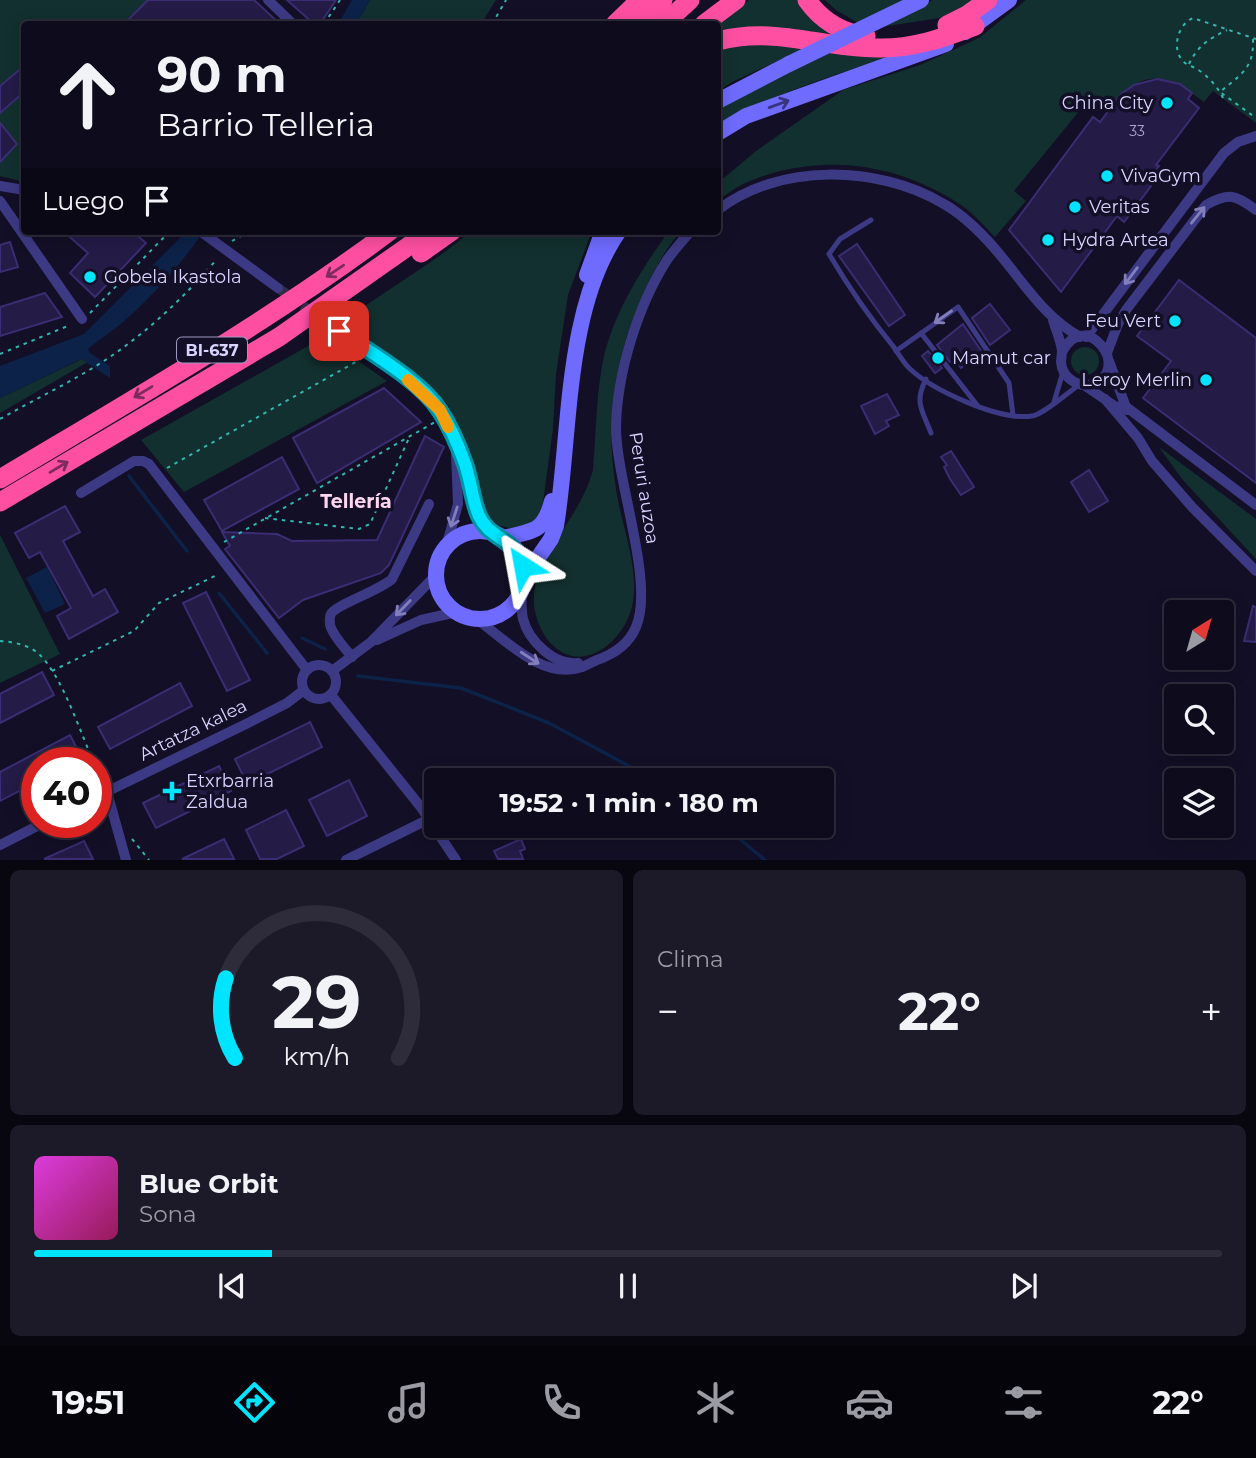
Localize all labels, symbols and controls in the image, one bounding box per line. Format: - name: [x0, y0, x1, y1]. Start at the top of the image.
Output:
- text: 90 m: [157, 45, 287, 104]
- icon: ahead: [42, 49, 133, 140]
- place label: China City: [1062, 92, 1153, 114]
- marker: China City: [1159, 95, 1175, 111]
- one-way arrow: [768, 97, 790, 110]
- text: Barrio Telleria: [157, 105, 375, 144]
- house number: 33: [1129, 122, 1145, 140]
- place label: VivaGym: [1121, 165, 1201, 187]
- marker: VivaGym: [1099, 168, 1115, 184]
- icon: arrive: [138, 182, 176, 220]
- text: Luego: [42, 185, 124, 217]
- place label: Veritas: [1089, 196, 1150, 218]
- marker: Veritas: [1067, 199, 1083, 215]
- one-way arrow: [1190, 206, 1206, 224]
- place label: Hydra Artea: [1062, 229, 1169, 251]
- marker: Hydra Artea: [1040, 232, 1056, 248]
- one-way arrow: [326, 264, 345, 278]
- place label: Gobela Ikastola: [104, 266, 242, 288]
- one-way arrow: [1124, 266, 1139, 285]
- marker: Gobela Ikastola: [82, 269, 98, 285]
- pin: [309, 301, 369, 361]
- one-way arrow: [934, 310, 953, 324]
- place label: Feu Vert: [1085, 310, 1161, 332]
- icon: arrive: [320, 312, 358, 350]
- marker: Feu Vert: [1167, 313, 1183, 329]
- road number: BI-637: [177, 338, 247, 362]
- place label: Mamut car: [952, 347, 1051, 369]
- marker: Mamut car: [930, 350, 946, 366]
- place label: Leroy Merlin: [1081, 369, 1192, 391]
- marker: Leroy Merlin: [1198, 372, 1214, 388]
- one-way arrow: [133, 386, 153, 400]
- street label: Peruri auzoa: [624, 430, 664, 546]
- one-way arrow: [48, 460, 68, 474]
- district label: Tellería: [320, 490, 392, 513]
- one-way arrow: [447, 506, 459, 528]
- position arrow: [486, 529, 560, 603]
- one-way arrow: [395, 599, 411, 617]
- north arrow: [1164, 600, 1234, 670]
- map controls: [1164, 600, 1234, 838]
- one-way arrow: [520, 652, 540, 666]
- button: search: [1164, 684, 1234, 754]
- street label: Artatza kalea: [136, 694, 250, 766]
- speed limit sign: 40: [21, 747, 112, 838]
- button: layers: [1164, 768, 1234, 838]
- place label: Etxrbarria Zaldua: [186, 770, 274, 813]
- marker: Etxrbarria Zaldua: [164, 783, 180, 799]
- text: 19:52 · 1 min · 180 m: [499, 787, 759, 819]
- text: Clima: [657, 945, 724, 973]
- text: 29: [272, 959, 361, 1047]
- text: 22°: [898, 980, 981, 1043]
- text: −: [657, 988, 679, 1035]
- text: +: [1200, 988, 1222, 1035]
- text: km/h: [283, 1041, 350, 1071]
- text: Blue Orbit: [139, 1168, 278, 1200]
- text: Sona: [139, 1200, 197, 1228]
- icon: previous: [213, 1267, 251, 1305]
- icon: pause: [609, 1267, 647, 1305]
- icon: next: [1005, 1267, 1043, 1305]
- icon: directions: [230, 1378, 279, 1427]
- icon: music: [384, 1378, 433, 1427]
- icon: phone: [537, 1378, 586, 1427]
- icon: climate: [691, 1378, 740, 1427]
- icon: car: [845, 1378, 894, 1427]
- icon: filters: [999, 1378, 1048, 1427]
- text: 19:51: [52, 1383, 125, 1422]
- text: 22°: [1152, 1383, 1204, 1422]

